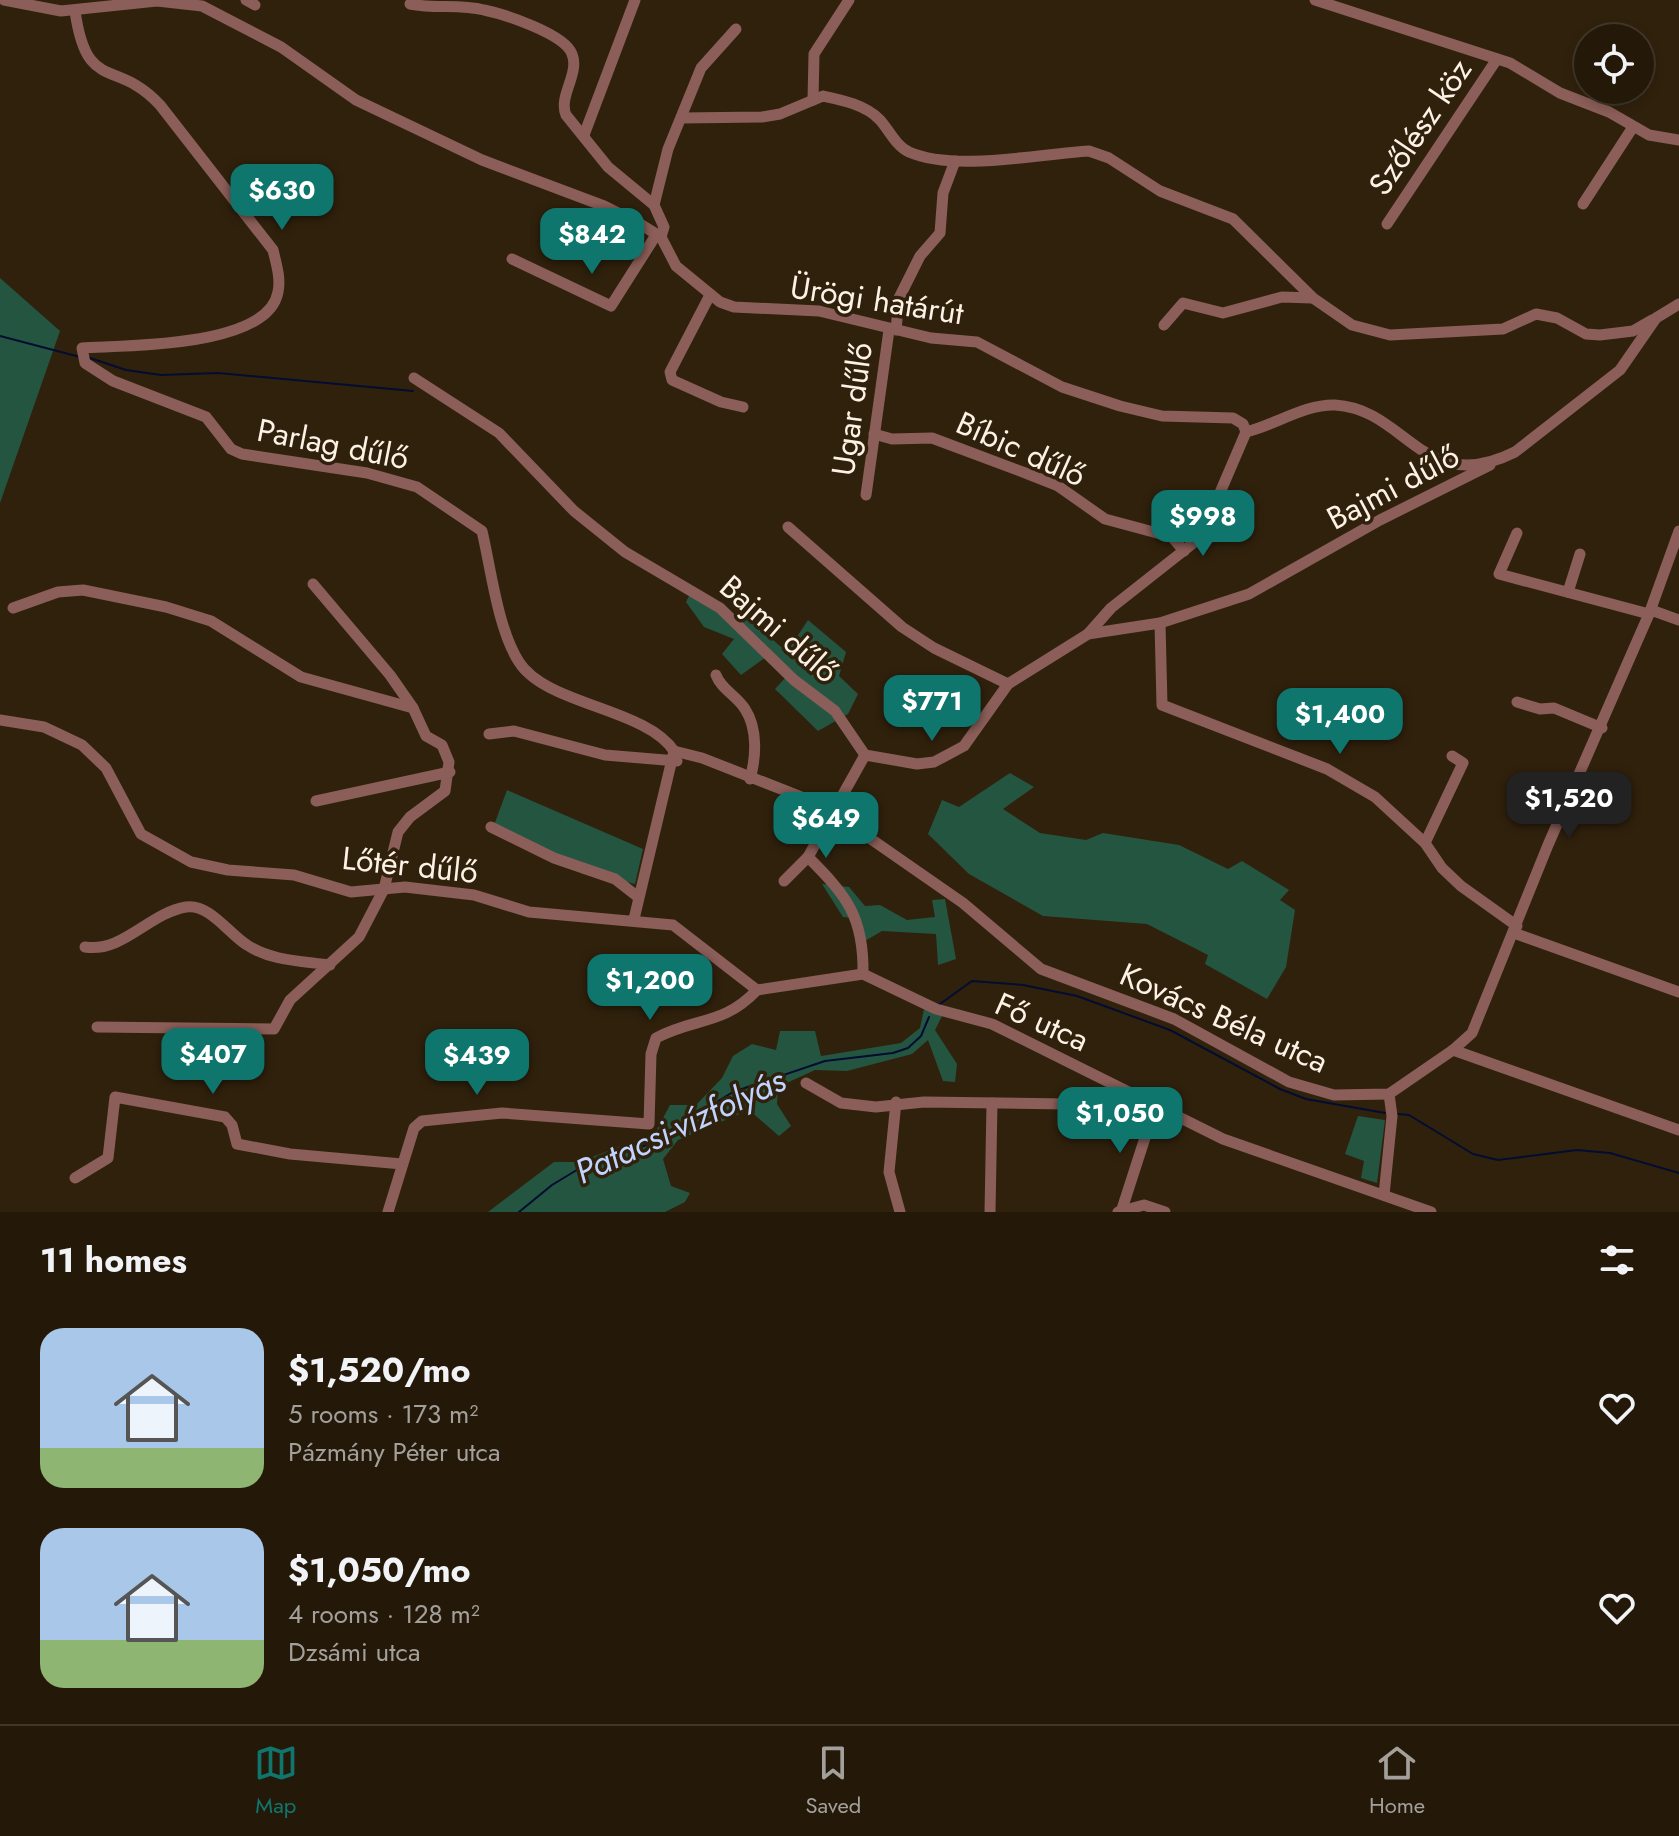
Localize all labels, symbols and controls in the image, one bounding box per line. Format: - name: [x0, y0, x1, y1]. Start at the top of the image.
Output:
- map controls: [1574, 24, 1654, 104]
- button: locate: [1574, 24, 1654, 104]
- street label: Szőlész köz: [1357, 49, 1483, 205]
- pin: $630: [235, 164, 329, 232]
- text: $630: [249, 171, 315, 209]
- pin: $842: [545, 208, 639, 276]
- text: $842: [558, 215, 626, 253]
- street label: Ürögi határút: [787, 264, 967, 336]
- street label: Ugar dűlő: [820, 339, 884, 479]
- street label: Bíbic dűlő: [949, 400, 1093, 498]
- street label: Parlag dűlő: [253, 407, 413, 481]
- street label: Bajmi dűlő: [1319, 433, 1467, 541]
- pin: $998: [1156, 490, 1250, 558]
- text: $998: [1169, 497, 1237, 535]
- street label: Bajmi dűlő: [710, 564, 848, 694]
- pin: $771: [885, 675, 979, 743]
- text: $771: [902, 682, 962, 720]
- pin: $1,400: [1275, 688, 1405, 756]
- text: $1,400: [1295, 695, 1385, 733]
- pin: $1,520: [1504, 772, 1634, 840]
- text: $1,520: [1525, 779, 1613, 817]
- pin: $649: [779, 792, 873, 860]
- text: $649: [791, 799, 861, 837]
- street label: Lőtér dűlő: [340, 835, 480, 895]
- street label: Kovács Béla utca: [1113, 952, 1335, 1084]
- pin: $1,200: [585, 954, 715, 1022]
- text: $1,200: [605, 961, 695, 999]
- street label: Fő utca: [988, 981, 1096, 1063]
- pin: $407: [166, 1028, 260, 1096]
- pin: $439: [430, 1029, 524, 1097]
- text: $407: [179, 1035, 247, 1073]
- text: $439: [443, 1036, 511, 1074]
- water label: Patacsi-vízfolyás: [567, 1056, 794, 1196]
- pin: $1,050: [1055, 1087, 1185, 1155]
- text: $1,050: [1075, 1094, 1165, 1132]
- text: 11 homes: [40, 1236, 187, 1285]
- icon: filters: [1595, 1238, 1639, 1282]
- text: $1,520/mo: [288, 1346, 470, 1395]
- icon: home: [104, 1360, 200, 1456]
- icon: heart: [1595, 1386, 1639, 1430]
- text: 5 rooms · 173 m²: [288, 1395, 478, 1433]
- text: Pázmány Péter utca: [288, 1433, 501, 1471]
- text: $1,050/mo: [288, 1546, 471, 1595]
- icon: home: [104, 1560, 200, 1656]
- icon: heart: [1595, 1586, 1639, 1630]
- text: 4 rooms · 128 m²: [288, 1595, 480, 1633]
- text: Dzsámi utca: [288, 1633, 420, 1671]
- tab: Map: [254, 1741, 298, 1821]
- tab: Saved: [806, 1741, 861, 1821]
- tab: Home: [1369, 1741, 1425, 1821]

